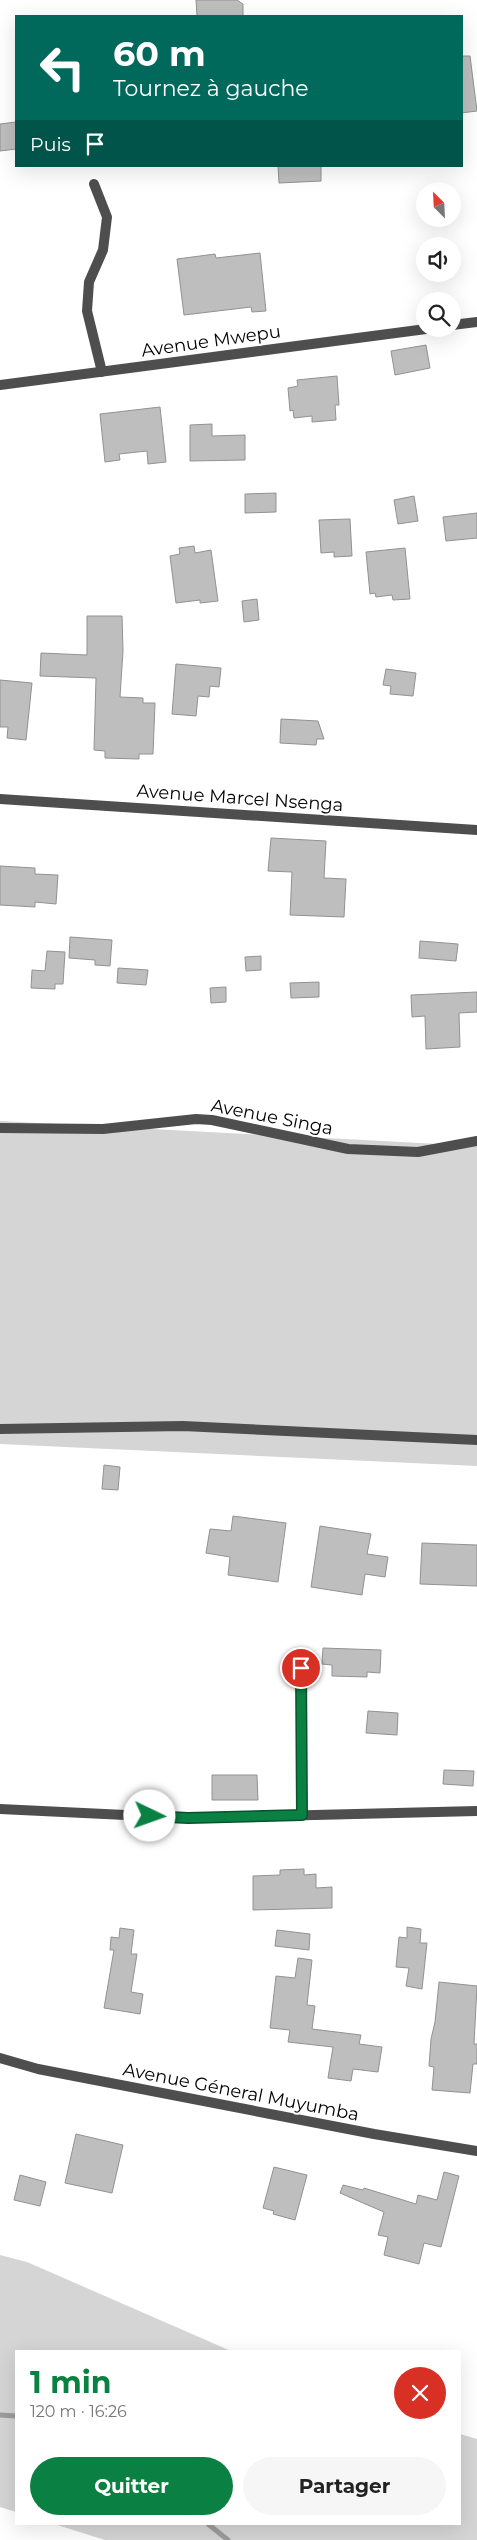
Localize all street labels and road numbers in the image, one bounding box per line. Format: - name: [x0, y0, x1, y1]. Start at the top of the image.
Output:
- street label: Avenue Mwepu: [140, 320, 282, 362]
- street label: Avenue Marcel Nsenga: [136, 780, 344, 816]
- street label: Avenue Singa: [209, 1094, 335, 1140]
- street label: Avenue Géneral Muyumba: [121, 2058, 361, 2126]

